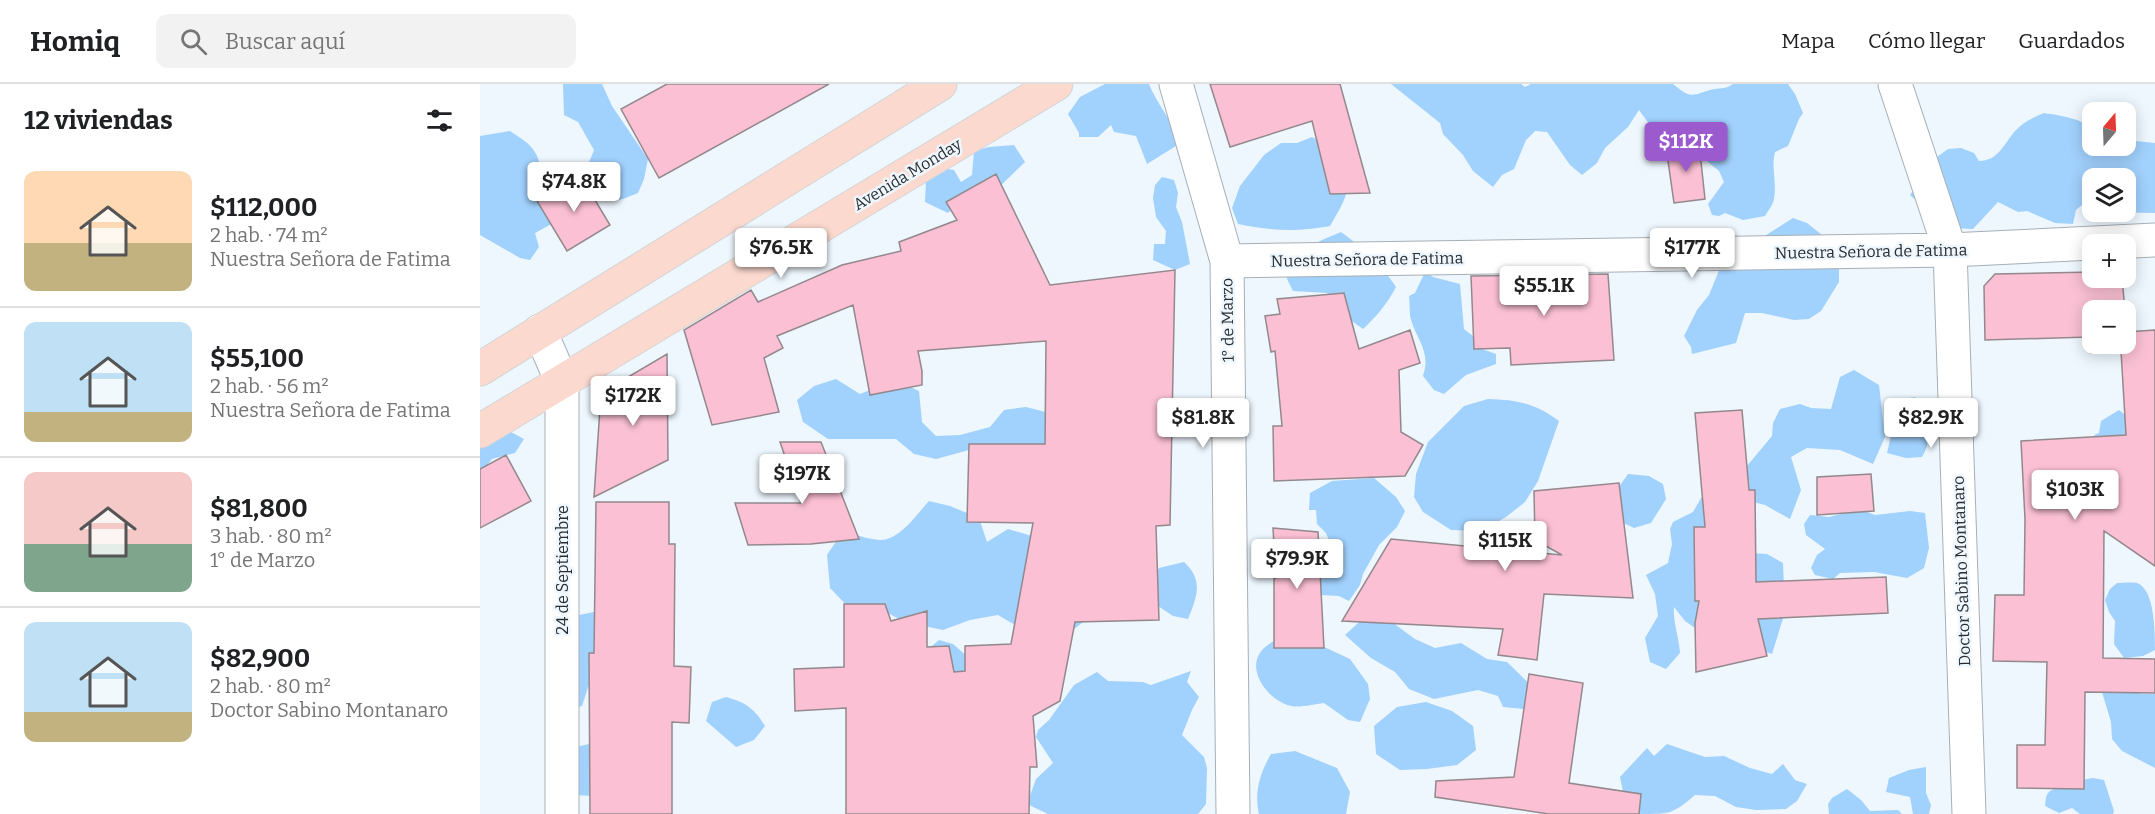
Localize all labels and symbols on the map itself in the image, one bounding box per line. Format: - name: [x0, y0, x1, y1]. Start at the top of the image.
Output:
- north arrow: [2082, 102, 2136, 156]
- pin: $112K: [1644, 122, 1728, 173]
- street label: Avenida Monday: [850, 134, 965, 214]
- pin: $74.8K: [525, 162, 623, 213]
- pin: $76.5K: [732, 228, 830, 279]
- pin: $177K: [1650, 228, 1734, 279]
- street label: Nuestra Señora de Fatima: [1775, 240, 1968, 263]
- street label: Nuestra Señora de Fatima: [1271, 248, 1464, 271]
- pin: $55.1K: [1495, 266, 1593, 317]
- street label: 1° de Marzo: [1217, 278, 1238, 362]
- pin: $172K: [591, 376, 675, 427]
- pin: $81.8K: [1154, 398, 1252, 449]
- pin: $82.9K: [1882, 398, 1980, 449]
- pin: $197K: [760, 454, 844, 505]
- pin: $103K: [2033, 470, 2117, 521]
- street label: Doctor Sabino Montanaro: [1949, 475, 1974, 667]
- street label: 24 de Septiembre: [553, 505, 572, 635]
- pin: $115K: [1463, 521, 1547, 572]
- pin: $79.9K: [1248, 539, 1346, 590]

